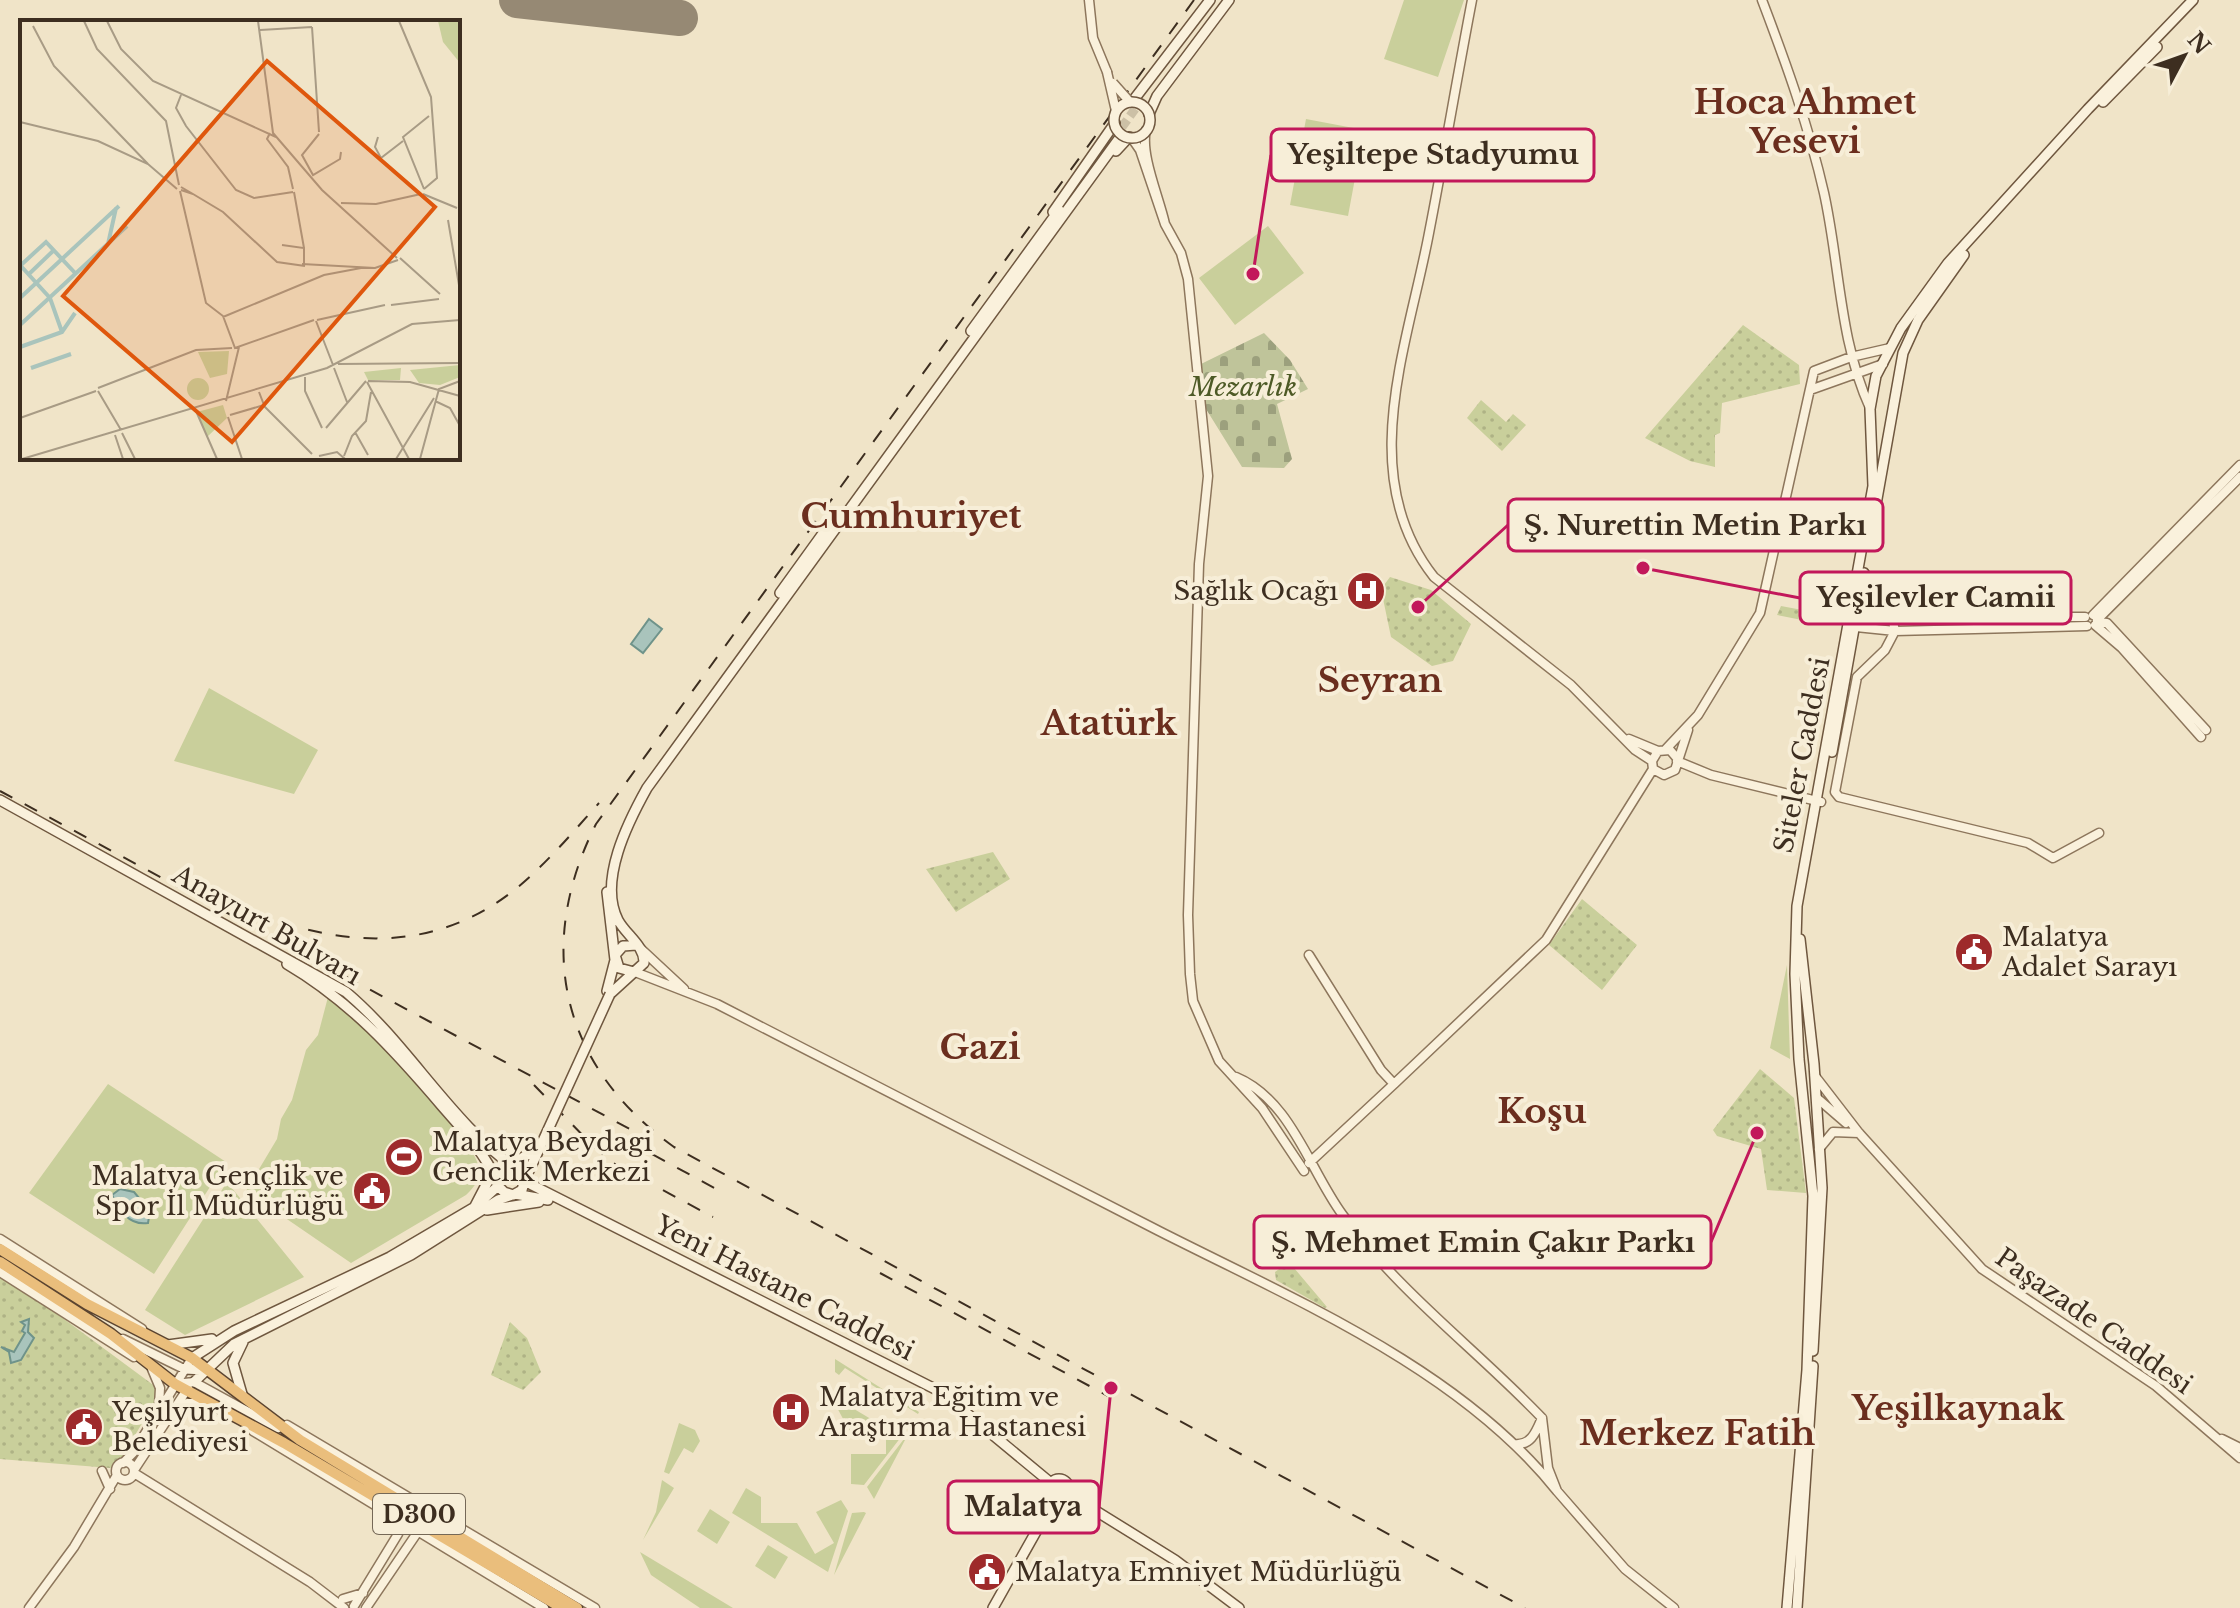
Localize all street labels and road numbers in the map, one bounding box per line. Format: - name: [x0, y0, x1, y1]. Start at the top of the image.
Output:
- street label: Siteler Caddesi: [1767, 654, 1837, 856]
- street label: Anayurt Bulvarı: [166, 858, 367, 992]
- street label: Yeni Hastane Caddesi: [649, 1208, 920, 1367]
- street label: Paşazade Caddesi: [1989, 1241, 2199, 1401]
- road number: D300: [373, 1494, 465, 1534]

